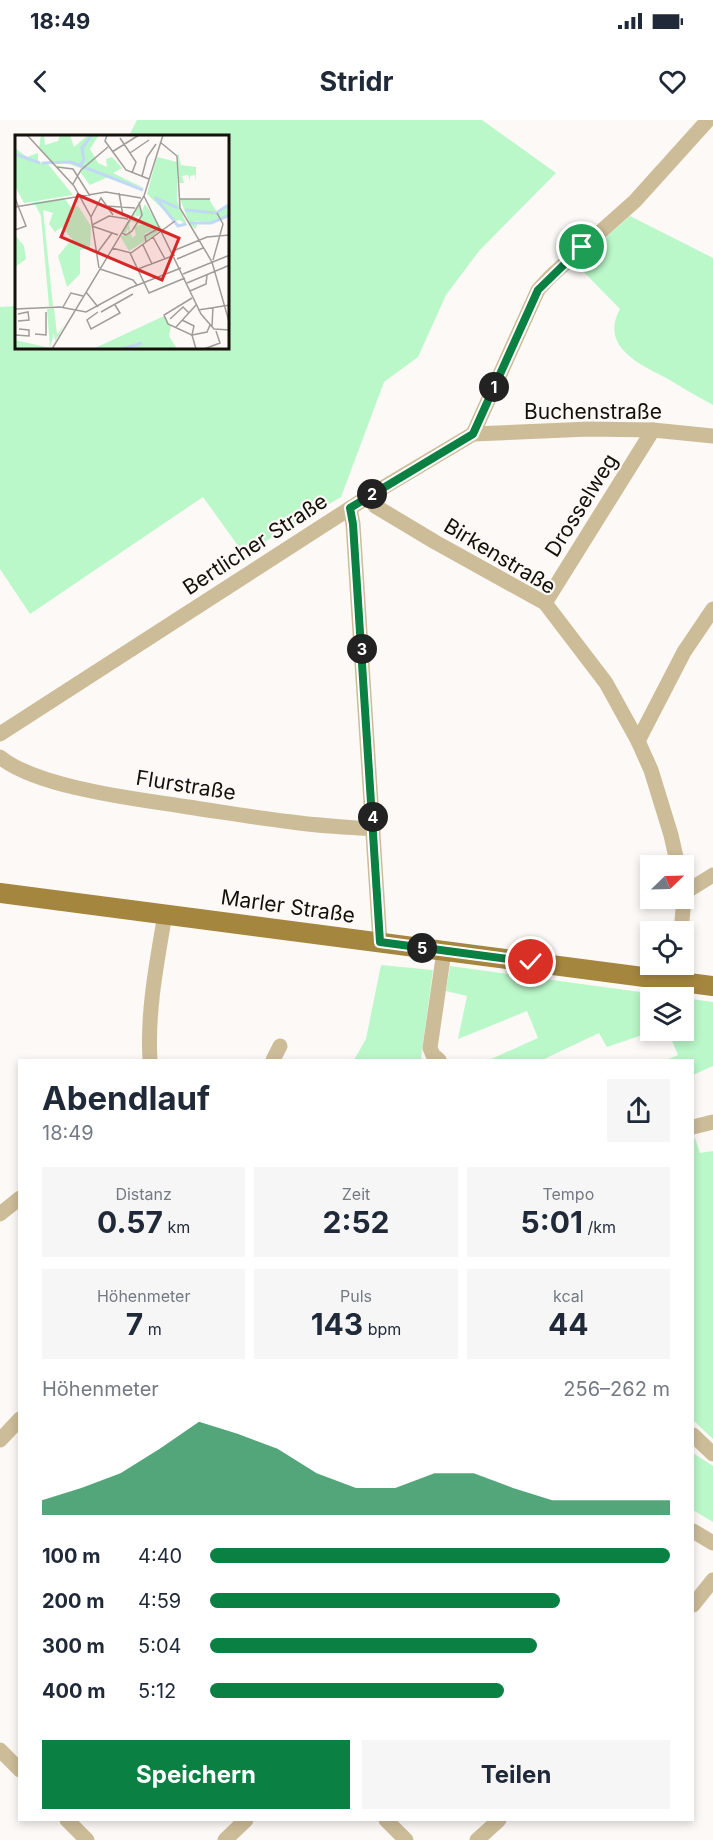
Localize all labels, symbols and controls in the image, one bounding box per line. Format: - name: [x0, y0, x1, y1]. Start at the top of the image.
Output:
- text: 18:49: [30, 8, 90, 34]
- icon: back: [24, 65, 57, 98]
- text: Stridr: [319, 65, 394, 98]
- icon: heart: [656, 65, 689, 98]
- inset map: [15, 135, 230, 350]
- pin: [556, 221, 607, 272]
- icon: arrive: [565, 230, 598, 263]
- pin: 1: [479, 372, 509, 402]
- text: 1: [491, 377, 497, 397]
- street label: Buchenstraße: [524, 399, 662, 424]
- street label: Drosselweg: [539, 449, 623, 561]
- pin: 2: [357, 479, 387, 509]
- text: 2: [367, 484, 377, 504]
- street label: Bertlicher Straße: [178, 488, 332, 600]
- street label: Birkenstraße: [440, 513, 560, 599]
- pin: 3: [347, 634, 377, 664]
- text: 3: [357, 639, 367, 659]
- street label: Flurstraße: [134, 765, 238, 805]
- pin: 4: [358, 802, 388, 832]
- text: 4: [368, 807, 378, 827]
- north arrow: [640, 855, 694, 909]
- map controls: [640, 855, 694, 1041]
- street label: Marler Straße: [219, 884, 357, 928]
- button: locate: [640, 921, 694, 975]
- pin: 5: [407, 933, 437, 963]
- pin: [505, 936, 556, 987]
- text: 5: [417, 938, 427, 958]
- icon: check: [514, 945, 547, 978]
- button: layers: [640, 987, 694, 1041]
- text: Abendlauf: [42, 1078, 210, 1118]
- button: share: [607, 1079, 670, 1142]
- text: 18:49: [42, 1121, 94, 1145]
- text: Distanz: [115, 1184, 172, 1204]
- text: Zeit: [342, 1184, 370, 1204]
- text: Tempo: [542, 1184, 594, 1204]
- text: 0.57: [97, 1204, 163, 1240]
- text: 2:52: [322, 1204, 389, 1240]
- text: 5:01: [521, 1204, 583, 1240]
- text: km: [163, 1217, 190, 1237]
- text: /km: [583, 1217, 616, 1237]
- text: Höhenmeter: [97, 1286, 190, 1306]
- text: Puls: [340, 1286, 372, 1306]
- text: kcal: [553, 1286, 584, 1306]
- text: 7: [126, 1306, 143, 1342]
- text: 143: [311, 1306, 363, 1342]
- text: 44: [548, 1306, 589, 1342]
- text: m: [143, 1319, 162, 1339]
- text: bpm: [363, 1319, 401, 1339]
- text: Höhenmeter: [42, 1377, 159, 1401]
- text: 256–262 m: [563, 1377, 670, 1401]
- text: 100 m: [42, 1544, 101, 1568]
- text: 4:40: [138, 1544, 182, 1568]
- text: 200 m: [42, 1589, 105, 1613]
- text: 4:59: [138, 1589, 181, 1613]
- text: 300 m: [42, 1634, 105, 1658]
- text: 5:04: [138, 1634, 181, 1658]
- text: 400 m: [42, 1679, 106, 1703]
- text: 5:12: [138, 1679, 176, 1703]
- button: Speichern: [42, 1740, 350, 1809]
- button: Teilen: [362, 1740, 670, 1809]

